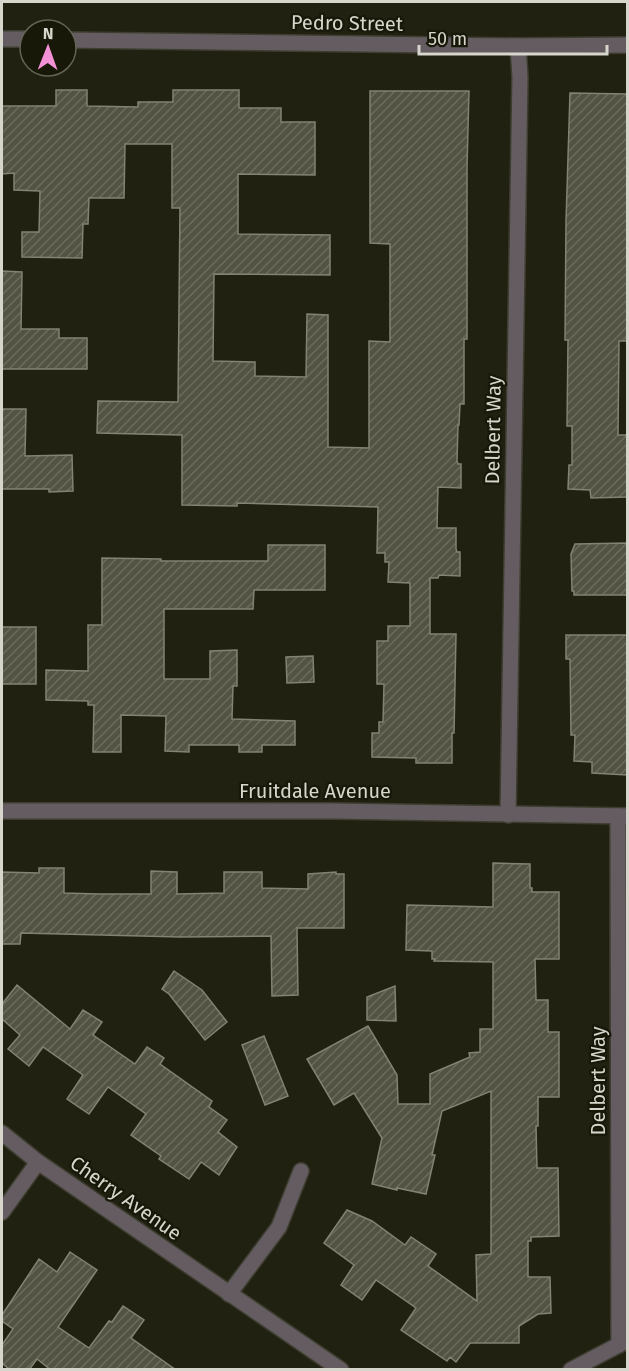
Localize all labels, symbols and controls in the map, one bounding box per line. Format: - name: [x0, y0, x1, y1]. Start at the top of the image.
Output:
- street label: Pedro Street: [291, 10, 404, 36]
- north arrow: [18, 18, 78, 78]
- scale bar: [419, 18, 606, 56]
- text: N: [43, 24, 54, 43]
- text: 50 m: [428, 28, 467, 50]
- street label: Delbert Way: [480, 375, 506, 485]
- street label: Fruitdale Avenue: [239, 779, 391, 803]
- street label: Delbert Way: [586, 1026, 610, 1136]
- street label: Cherry Avenue: [66, 1151, 186, 1245]

